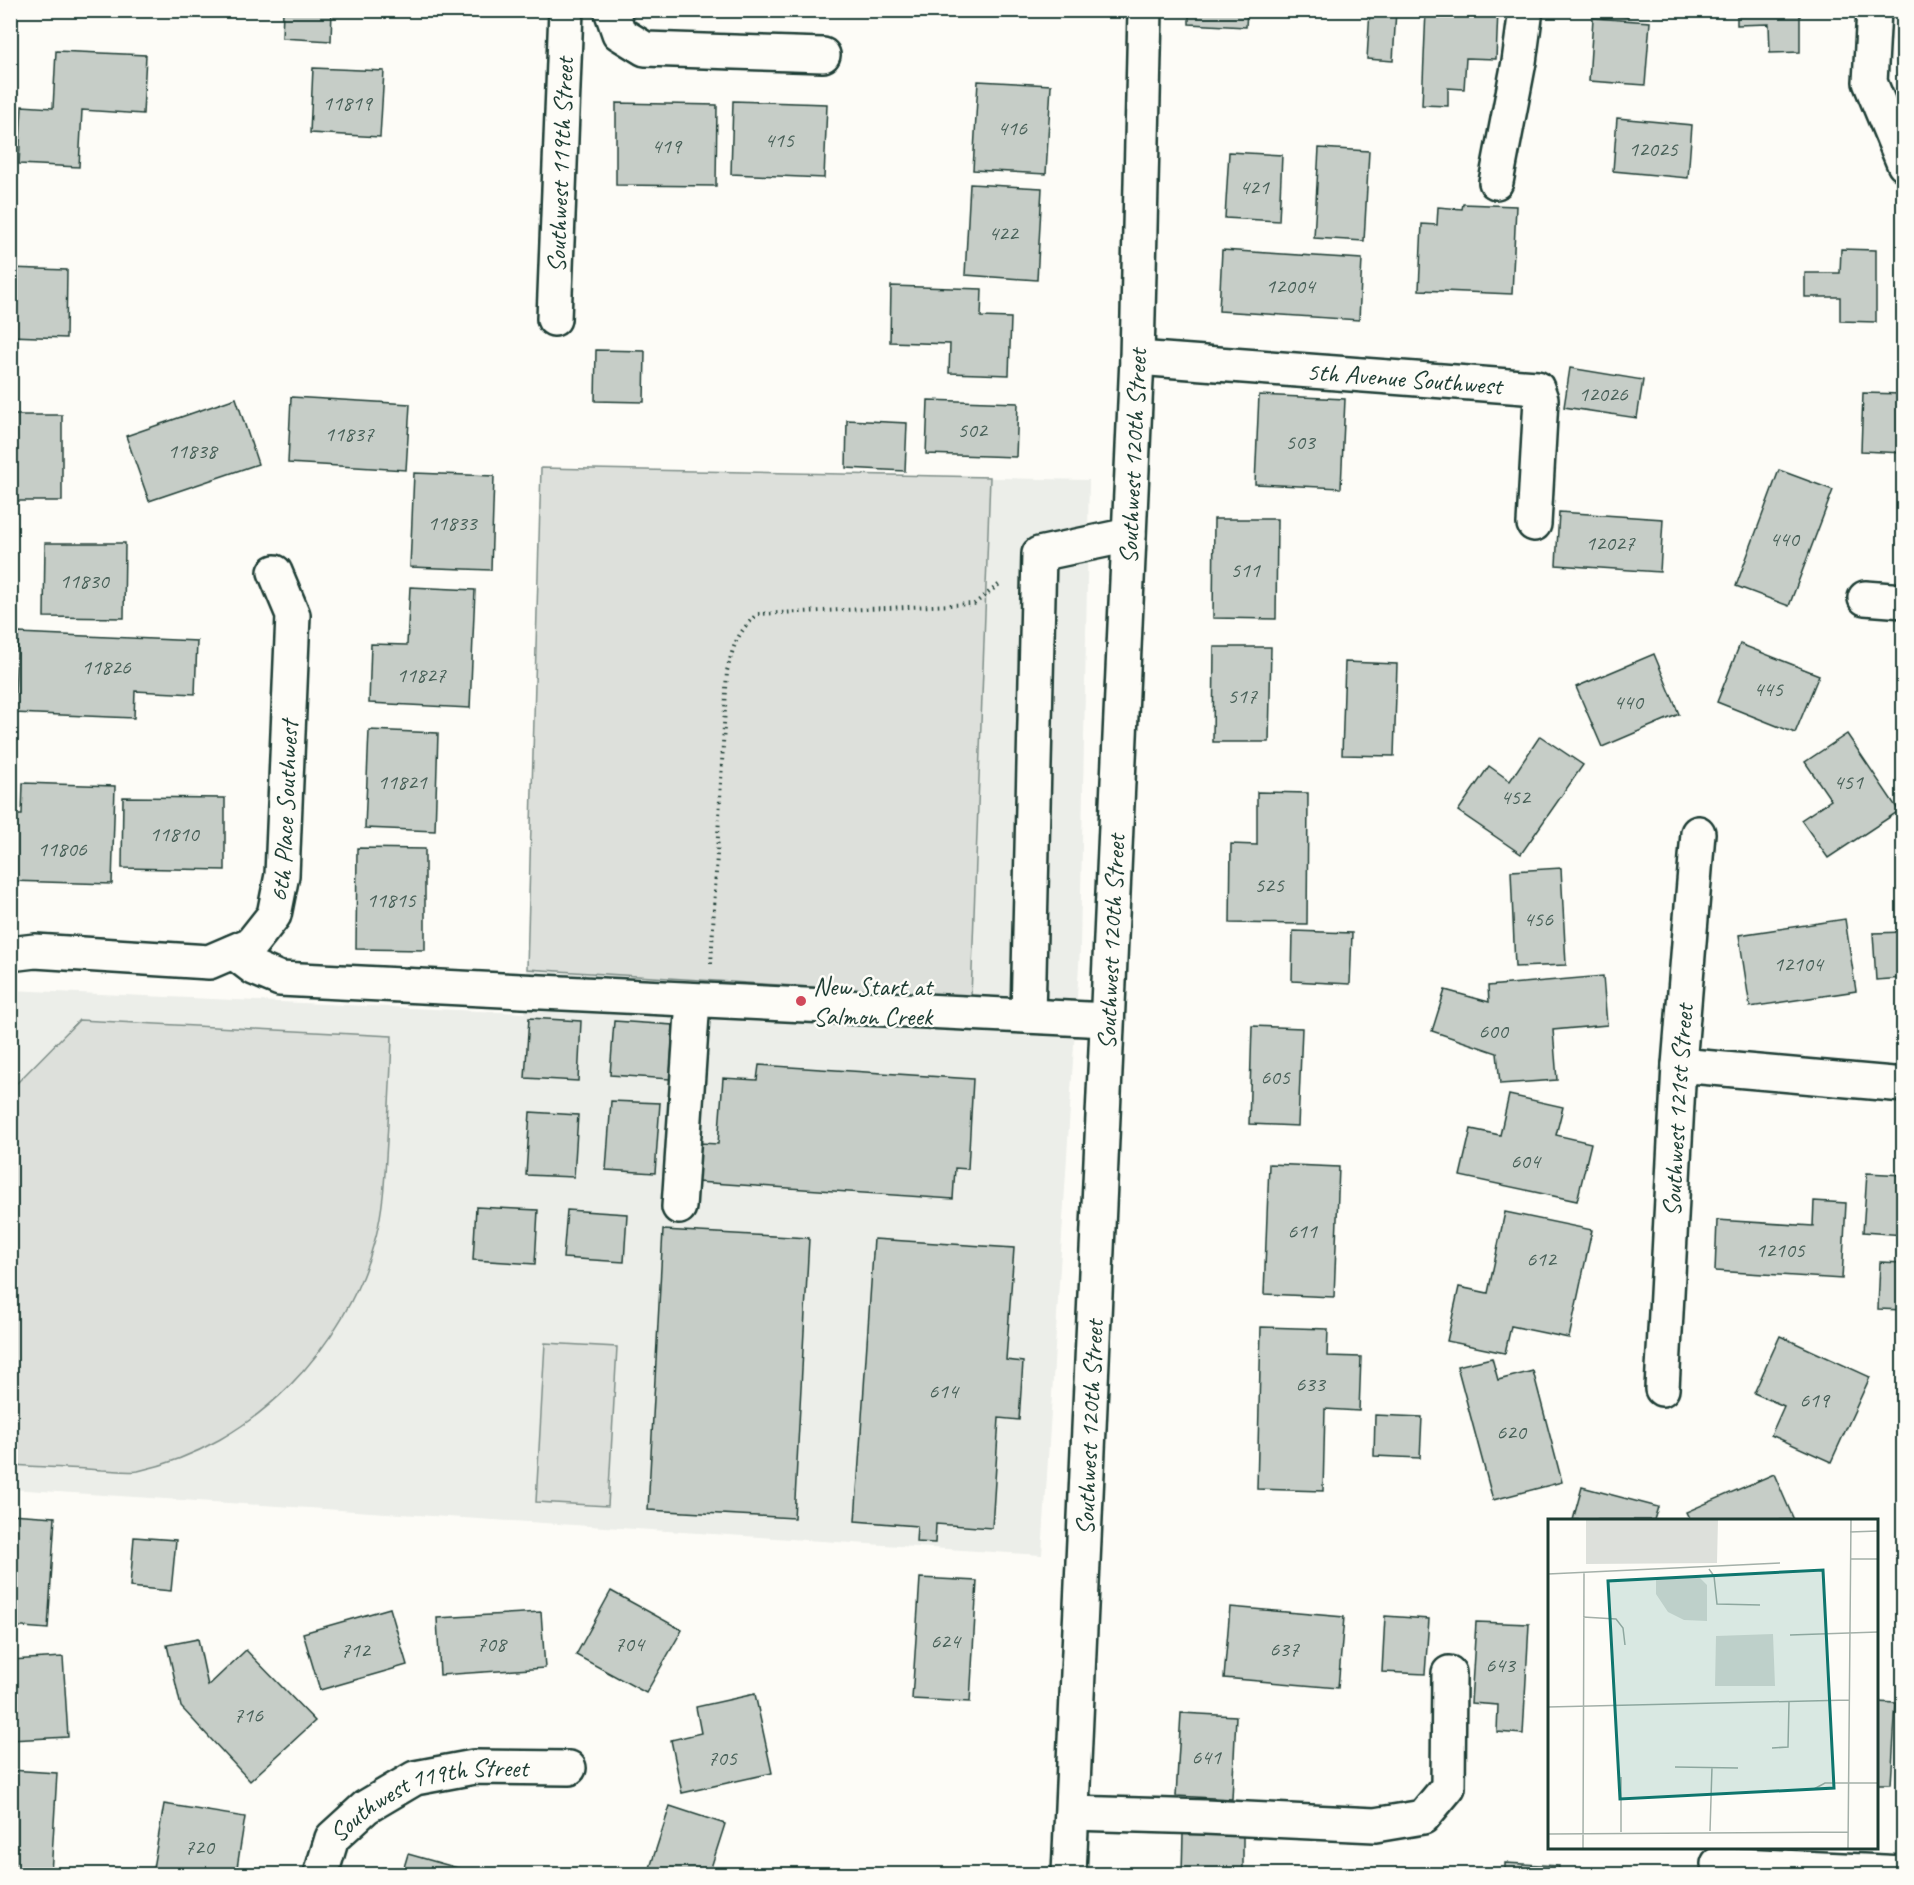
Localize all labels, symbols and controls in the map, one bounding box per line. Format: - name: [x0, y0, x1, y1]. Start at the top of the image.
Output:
- street label: Southwest 119th Street: [540, 55, 581, 273]
- house number: 11819: [322, 89, 374, 117]
- house number: 416: [997, 114, 1028, 142]
- house number: 415: [764, 126, 795, 154]
- house number: 419: [651, 132, 683, 160]
- house number: 12025: [1628, 135, 1679, 163]
- house number: 421: [1239, 173, 1270, 201]
- house number: 422: [988, 219, 1020, 247]
- house number: 12004: [1265, 272, 1317, 300]
- street label: Southwest 120th Street: [1112, 346, 1154, 565]
- street label: 5th Avenue Southwest: [1305, 355, 1505, 402]
- house number: 12026: [1578, 380, 1629, 408]
- house number: 502: [957, 416, 989, 444]
- house number: 11837: [324, 420, 375, 448]
- house number: 503: [1285, 428, 1317, 456]
- house number: 11838: [167, 437, 219, 465]
- house number: 11833: [427, 509, 479, 537]
- house number: 440: [1769, 525, 1801, 553]
- house number: 12027: [1585, 529, 1636, 557]
- house number: 511: [1230, 556, 1261, 584]
- house number: 11830: [59, 567, 111, 595]
- house number: 11826: [81, 653, 132, 681]
- house number: 11827: [396, 661, 447, 689]
- house number: 445: [1753, 675, 1784, 703]
- house number: 517: [1227, 682, 1258, 710]
- house number: 440: [1613, 688, 1645, 716]
- street label: 6th Place Southwest: [261, 716, 306, 905]
- house number: 11821: [377, 768, 428, 796]
- house number: 451: [1833, 768, 1864, 796]
- house number: 452: [1500, 783, 1532, 811]
- house number: 11810: [149, 820, 201, 848]
- street label: Southwest 120th Street: [1090, 831, 1133, 1050]
- house number: 11806: [37, 835, 88, 863]
- house number: 525: [1254, 871, 1285, 899]
- house number: 11815: [366, 886, 417, 914]
- house number: 456: [1523, 905, 1554, 933]
- house number: 12104: [1773, 950, 1825, 978]
- place label: New Start at Salmon Creek: [813, 970, 935, 1033]
- marker: New Start at Salmon Creek: [794, 994, 808, 1008]
- street label: Southwest 121st Street: [1655, 1001, 1701, 1217]
- house number: 600: [1478, 1017, 1510, 1045]
- house number: 605: [1260, 1063, 1291, 1091]
- house number: 604: [1510, 1147, 1542, 1175]
- house number: 611: [1287, 1217, 1318, 1245]
- house number: 12105: [1755, 1236, 1806, 1264]
- house number: 612: [1526, 1245, 1558, 1273]
- street label: Southwest 120th Street: [1068, 1317, 1111, 1536]
- house number: 633: [1295, 1370, 1327, 1398]
- house number: 614: [928, 1377, 960, 1405]
- house number: 619: [1799, 1386, 1831, 1414]
- house number: 620: [1496, 1418, 1528, 1446]
- inset map: [1548, 1519, 1878, 1849]
- house number: 624: [930, 1627, 962, 1655]
- house number: 708: [476, 1630, 508, 1658]
- house number: 704: [614, 1630, 646, 1658]
- house number: 637: [1269, 1635, 1300, 1663]
- house number: 712: [340, 1636, 372, 1664]
- house number: 643: [1485, 1651, 1517, 1679]
- house number: 716: [233, 1701, 264, 1729]
- house number: 641: [1191, 1743, 1222, 1771]
- house number: 705: [707, 1744, 738, 1772]
- street label: Southwest 119th Street: [322, 1751, 531, 1849]
- house number: 720: [184, 1833, 216, 1861]

